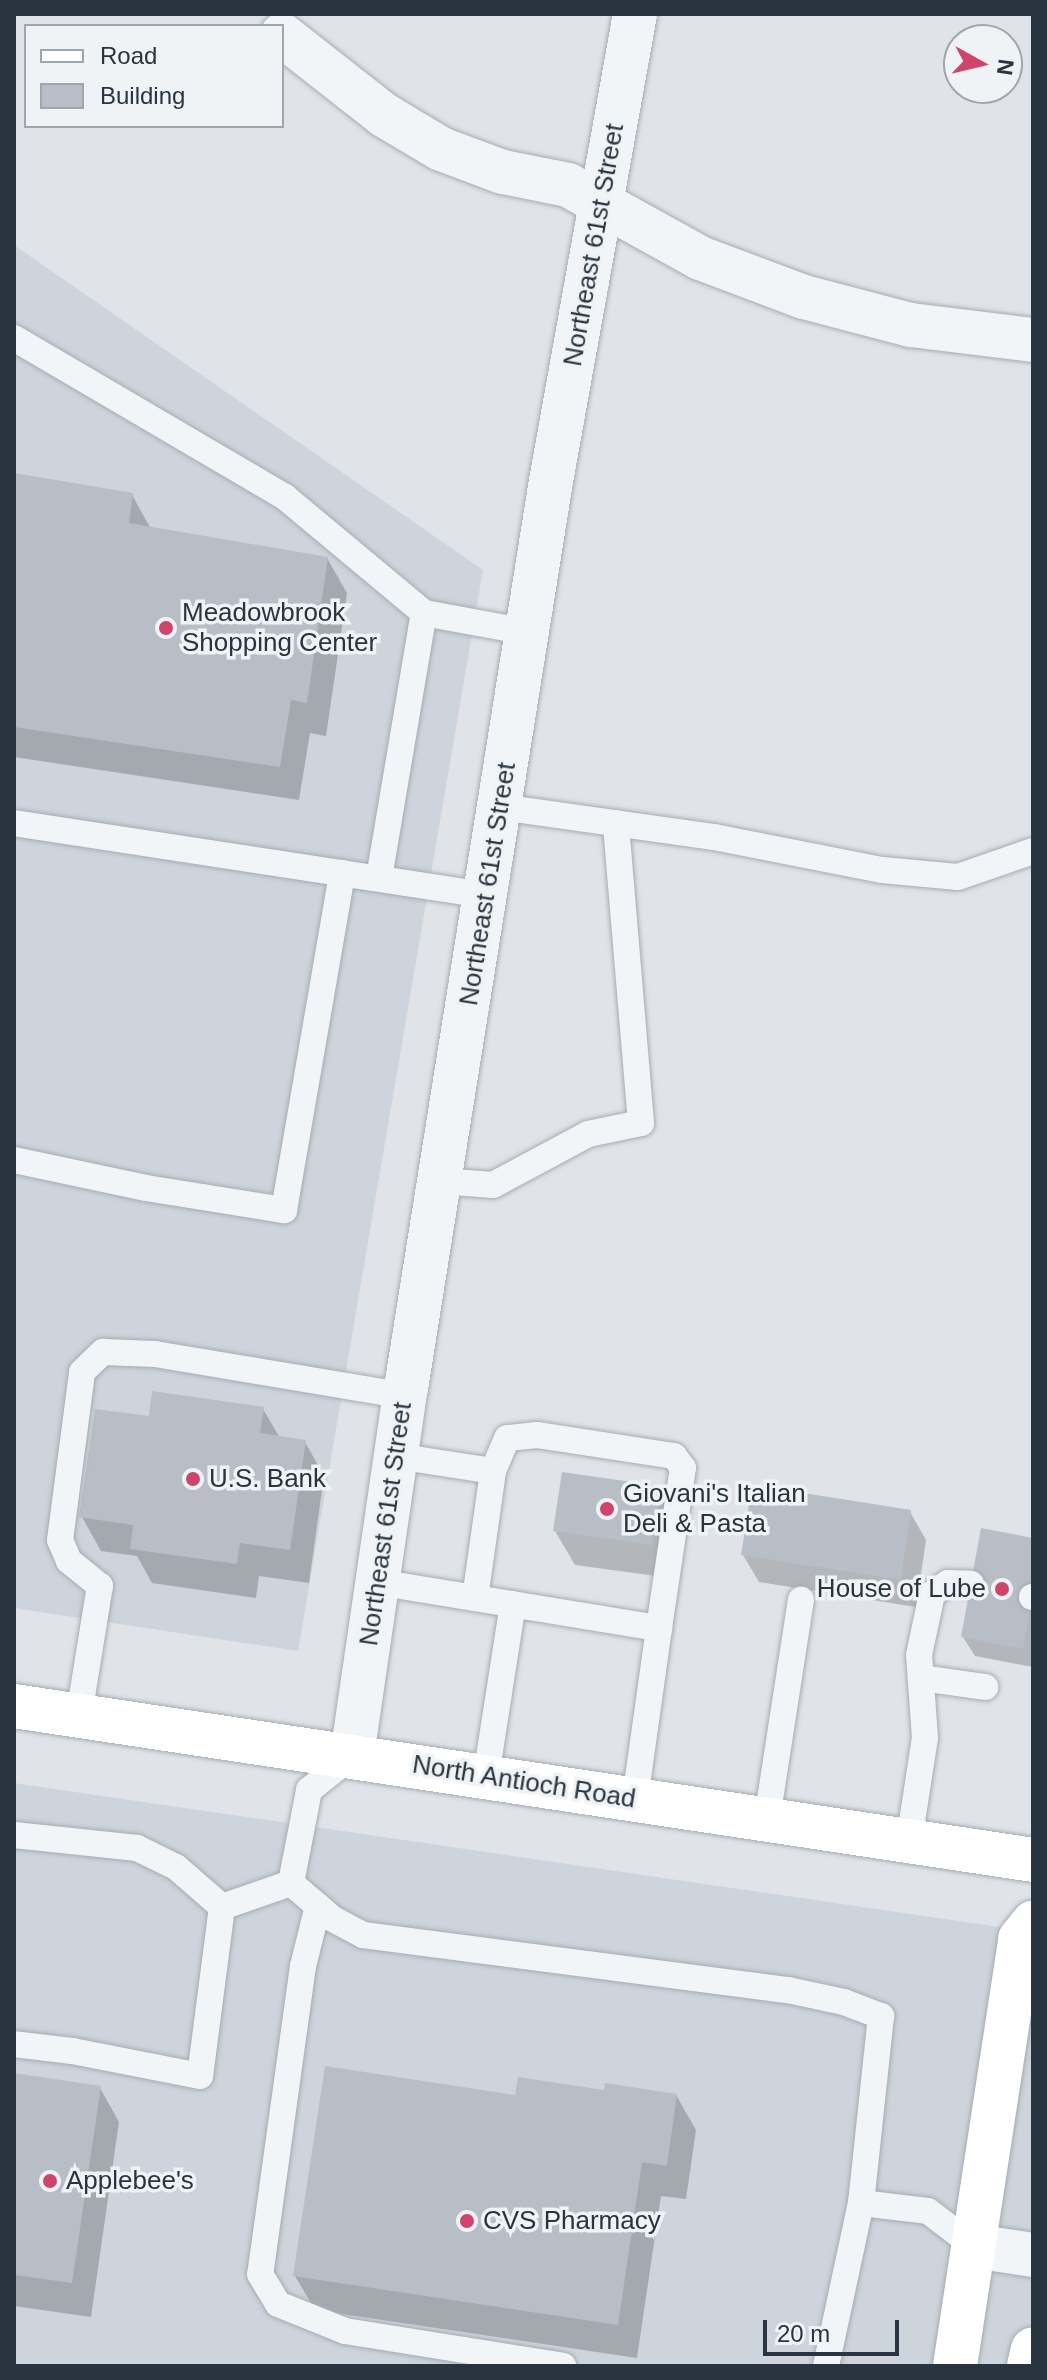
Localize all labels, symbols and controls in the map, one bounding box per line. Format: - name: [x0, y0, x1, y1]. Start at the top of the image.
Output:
- legend: [24, 24, 284, 128]
- north arrow: [943, 24, 1023, 104]
- text: Road: [100, 42, 157, 69]
- text: N: [992, 58, 1019, 77]
- text: Building: [100, 82, 185, 109]
- street label: Northeast 61st Street: [557, 121, 631, 369]
- place label: Meadowbrook Shopping Center: [182, 597, 377, 658]
- marker: Meadowbrook Shopping Center: [157, 619, 175, 637]
- street label: Northeast 61st Street: [453, 760, 523, 1008]
- street label: Northeast 61st Street: [353, 1400, 419, 1648]
- place label: U.S. Bank: [209, 1463, 326, 1495]
- marker: U.S. Bank: [184, 1470, 202, 1488]
- place label: Giovani's Italian Deli & Pasta: [623, 1478, 806, 1540]
- marker: Giovani's Italian Deli & Pasta: [598, 1500, 616, 1518]
- place label: House of Lube: [817, 1573, 986, 1605]
- marker: House of Lube: [993, 1580, 1011, 1598]
- street label: North Antioch Road: [410, 1749, 638, 1815]
- place label: Applebee's: [66, 2165, 194, 2197]
- marker: Applebee's: [41, 2172, 59, 2190]
- place label: CVS Pharmacy: [483, 2205, 661, 2237]
- marker: CVS Pharmacy: [458, 2212, 476, 2230]
- scale bar: [767, 2304, 903, 2354]
- text: 20 m: [777, 2320, 830, 2347]

